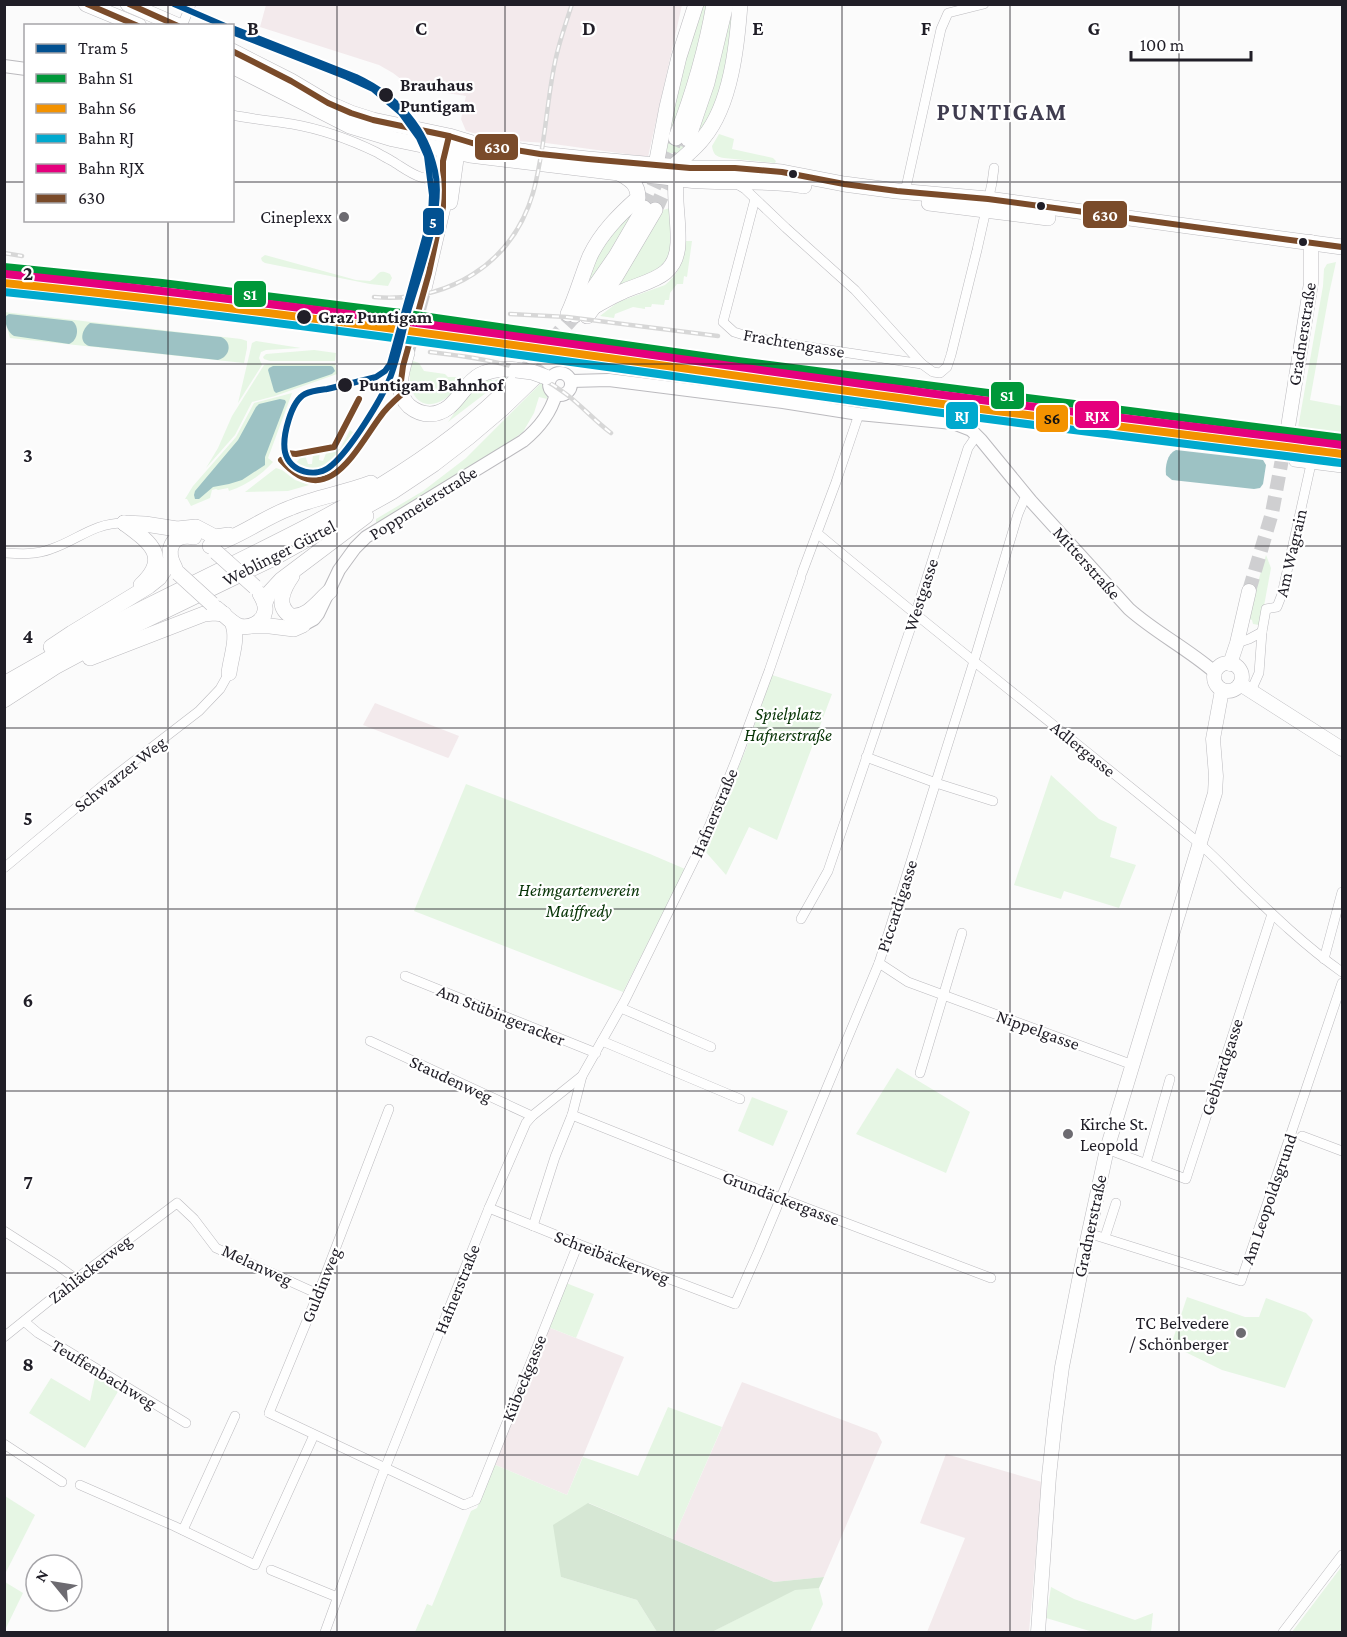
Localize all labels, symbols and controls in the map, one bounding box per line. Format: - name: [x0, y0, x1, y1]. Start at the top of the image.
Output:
- text: B: [247, 17, 259, 39]
- text: C: [415, 17, 427, 39]
- text: D: [582, 17, 596, 39]
- text: E: [752, 17, 764, 39]
- text: F: [921, 17, 932, 39]
- text: G: [1088, 17, 1101, 39]
- legend: [24, 24, 234, 222]
- scale bar: [1131, 24, 1251, 62]
- text: 100 m: [1140, 35, 1185, 55]
- text: Tram 5: [78, 38, 129, 58]
- text: Bahn S1: [78, 68, 133, 88]
- place label: Brauhaus Puntigam: [400, 75, 476, 116]
- marker: Brauhaus Puntigam: [377, 86, 395, 104]
- text: Bahn S6: [78, 98, 136, 118]
- district label: PUNTIGAM: [936, 98, 1068, 125]
- text: Bahn RJ: [78, 128, 134, 148]
- line badge: 630: [474, 133, 519, 161]
- text: 630: [484, 139, 510, 156]
- text: Bahn RJX: [78, 158, 145, 178]
- unlabelled marker: [787, 168, 799, 180]
- text: 630: [78, 188, 105, 208]
- unlabelled marker: [1035, 200, 1047, 212]
- line badge: 630: [1082, 200, 1128, 229]
- place label: Cineplexx: [260, 207, 333, 227]
- line badge: 5: [422, 207, 445, 236]
- text: 630: [1092, 207, 1118, 224]
- marker: Cineplexx: [337, 210, 351, 224]
- text: 5: [429, 214, 437, 231]
- unlabelled marker: [1297, 236, 1309, 248]
- text: 2: [23, 262, 33, 284]
- line badge: S1: [233, 280, 267, 308]
- street label: Gradnerstraße: [1284, 281, 1320, 387]
- text: S1: [243, 286, 257, 303]
- place label: Graz Puntigam: [318, 307, 433, 327]
- marker: Graz Puntigam: [295, 308, 313, 326]
- street label: Frachtengasse: [742, 324, 846, 362]
- place label: Puntigam Bahnhof: [359, 375, 504, 395]
- marker: Puntigam Bahnhof: [336, 376, 354, 394]
- line badge: S1: [990, 381, 1025, 410]
- text: S1: [1000, 387, 1014, 404]
- line badge: RJX: [1074, 400, 1120, 429]
- line badge: RJ: [945, 401, 979, 430]
- line badge: S6: [1035, 404, 1069, 433]
- text: RJ: [955, 407, 969, 424]
- text: RJX: [1085, 407, 1110, 424]
- text: S6: [1044, 410, 1060, 427]
- text: 3: [23, 444, 33, 466]
- street label: Poppmeierstraße: [365, 462, 481, 544]
- street label: Am Wagrain: [1271, 507, 1311, 599]
- street label: Weblinger Gürtel: [219, 516, 339, 590]
- street label: Mitterstraße: [1049, 523, 1125, 604]
- street label: Westgasse: [900, 556, 942, 634]
- text: 4: [23, 625, 34, 647]
- park label: Spielplatz Hafnerstraße: [744, 704, 832, 745]
- street label: Adlergasse: [1047, 717, 1119, 781]
- street label: Schwarzer Weg: [70, 732, 170, 816]
- street label: Hafnerstraße: [686, 765, 742, 860]
- text: 5: [23, 807, 33, 829]
- street label: Piccardigasse: [873, 857, 921, 955]
- park label: Heimgartenverein Maiffredy: [518, 880, 640, 921]
- street label: Am Stübingeracker: [434, 980, 569, 1050]
- text: 6: [23, 989, 33, 1011]
- street label: Nippelgasse: [994, 1006, 1082, 1054]
- street label: Gebhardgasse: [1197, 1016, 1247, 1118]
- street label: Staudenweg: [406, 1051, 496, 1107]
- place label: Kirche St. Leopold: [1080, 1114, 1148, 1155]
- marker: Kirche St. Leopold: [1061, 1127, 1075, 1141]
- street label: Am Leopoldsgrund: [1237, 1130, 1301, 1267]
- street label: Grundäckergasse: [720, 1167, 842, 1230]
- text: 7: [23, 1171, 33, 1193]
- street label: Gradnerstraße: [1069, 1173, 1111, 1279]
- street label: Schreibäckerweg: [552, 1226, 673, 1288]
- street label: Zahläckerweg: [44, 1230, 136, 1308]
- street label: Melanweg: [219, 1240, 296, 1290]
- street label: Hafnerstraße: [430, 1241, 484, 1337]
- street label: Guldinweg: [297, 1244, 345, 1325]
- place label: TC Belvedere / Schönberger: [1129, 1313, 1230, 1354]
- marker: TC Belvedere / Schönberger: [1234, 1326, 1248, 1340]
- street label: Kübeckgasse: [498, 1332, 550, 1424]
- street label: Teuffenbachweg: [48, 1335, 160, 1413]
- text: 8: [22, 1353, 34, 1375]
- north arrow: [24, 1553, 84, 1613]
- text: N: [31, 1567, 52, 1585]

